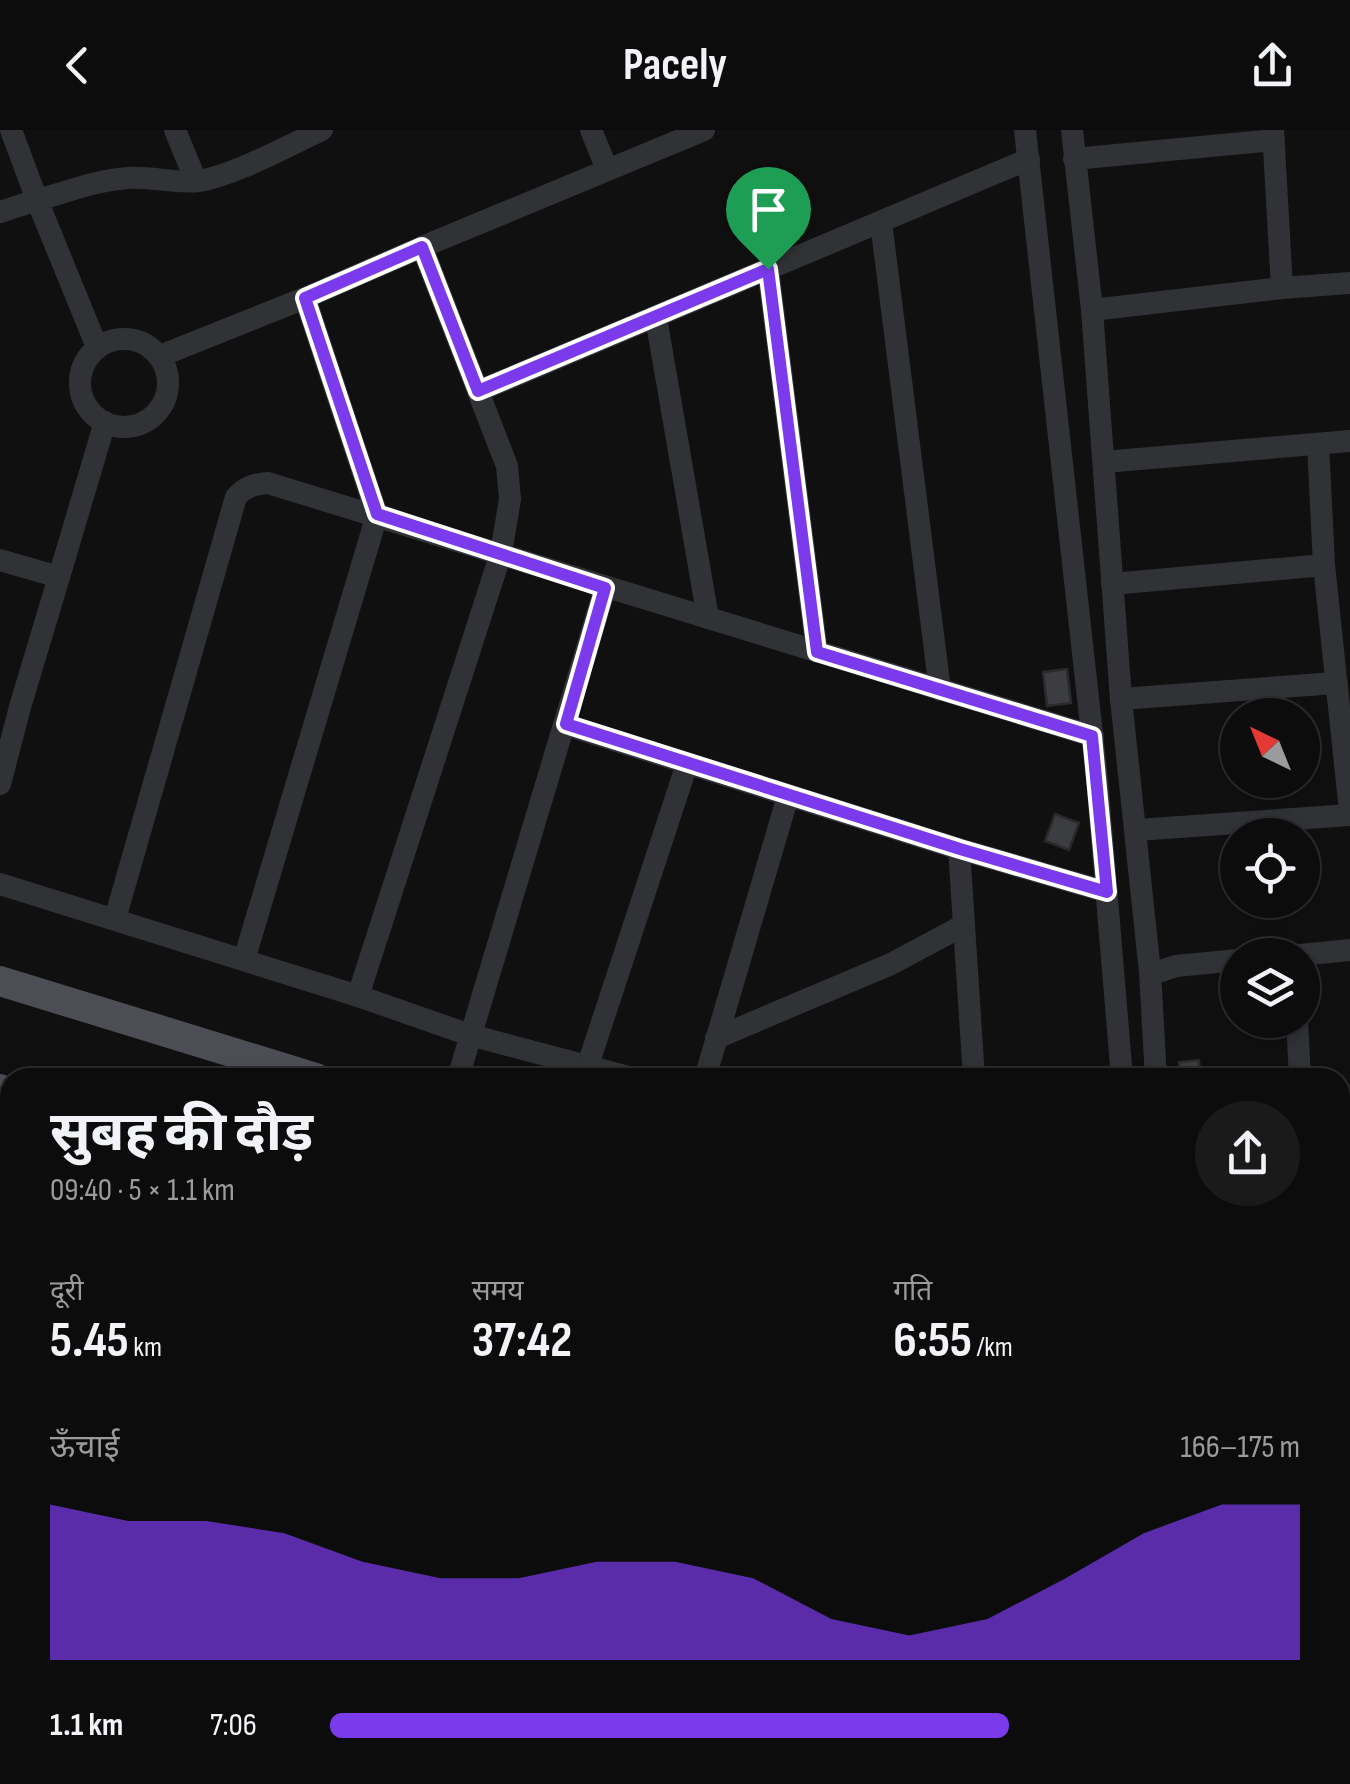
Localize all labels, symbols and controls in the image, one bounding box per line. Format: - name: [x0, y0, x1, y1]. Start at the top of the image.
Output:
- icon: back: [50, 38, 105, 93]
- text: Pacely: [623, 38, 727, 93]
- icon: share: [1245, 38, 1300, 93]
- pin: [726, 167, 811, 270]
- icon: arrive: [741, 182, 796, 237]
- north arrow: [1220, 698, 1320, 798]
- map controls: [1220, 698, 1320, 1038]
- button: locate: [1220, 818, 1320, 918]
- button: layers: [1220, 938, 1320, 1038]
- text: सुबह की दौड़: [50, 1100, 313, 1167]
- button: share: [1195, 1101, 1300, 1206]
- text: 09:40 · 5 × 1.1 km: [50, 1171, 235, 1210]
- text: दूरी: [50, 1275, 84, 1308]
- text: समय: [472, 1275, 524, 1308]
- text: गति: [893, 1275, 932, 1308]
- text: 5.45: [50, 1311, 129, 1371]
- text: 37:42: [472, 1311, 572, 1371]
- text: 6:55: [893, 1311, 972, 1371]
- text: km: [129, 1331, 162, 1364]
- text: /km: [972, 1331, 1013, 1364]
- text: ऊँचाई: [50, 1428, 119, 1467]
- text: 166–175 m: [1181, 1428, 1300, 1467]
- text: 1.1 km: [50, 1706, 123, 1745]
- text: 7:06: [210, 1706, 257, 1745]

